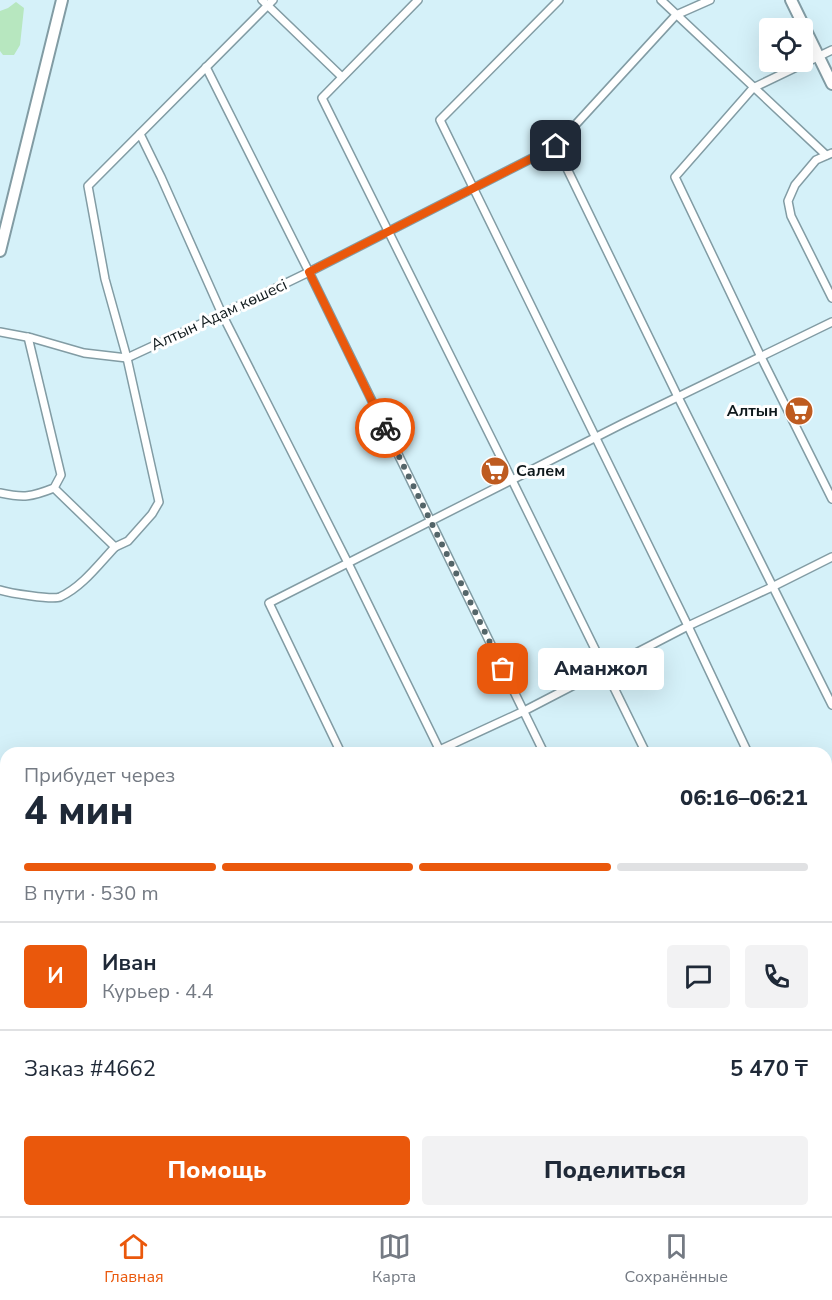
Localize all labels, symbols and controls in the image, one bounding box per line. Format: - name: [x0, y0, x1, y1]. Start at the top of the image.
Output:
- map controls: [759, 18, 813, 72]
- button: locate: [759, 18, 813, 72]
- pin: [530, 120, 581, 171]
- icon: home: [539, 129, 572, 162]
- street label: Алтын Адам көшесі: [147, 274, 291, 356]
- supermarket icon: Алтын: [783, 395, 815, 427]
- courier: [355, 398, 415, 458]
- place label: Алтын: [727, 400, 778, 422]
- icon: bike: [369, 412, 402, 445]
- supermarket icon: Салем: [479, 455, 511, 487]
- place label: Салем: [516, 460, 565, 482]
- pin: [477, 643, 528, 694]
- callout: Аманжол: [539, 648, 665, 690]
- icon: bag: [486, 652, 519, 685]
- text: Аманжол: [554, 655, 648, 682]
- text: Прибудет через: [24, 762, 175, 789]
- text: 06:16–06:21: [680, 783, 808, 813]
- text: 4 мин: [24, 785, 134, 838]
- text: В пути · 530 m: [24, 880, 159, 907]
- button: chat: [667, 945, 730, 1008]
- button: phone: [745, 945, 808, 1008]
- text: Иван: [102, 948, 157, 978]
- text: И: [47, 961, 64, 991]
- text: Курьер · 4.4: [102, 978, 214, 1005]
- text: Заказ #4662: [24, 1054, 156, 1084]
- text: 5 470 ₸: [730, 1054, 808, 1084]
- button: Помощь: [24, 1136, 410, 1205]
- button: Поделиться: [422, 1136, 808, 1205]
- tab: Главная: [104, 1230, 164, 1288]
- tab: Карта: [372, 1230, 416, 1288]
- tab: Сохранённые: [624, 1230, 728, 1288]

